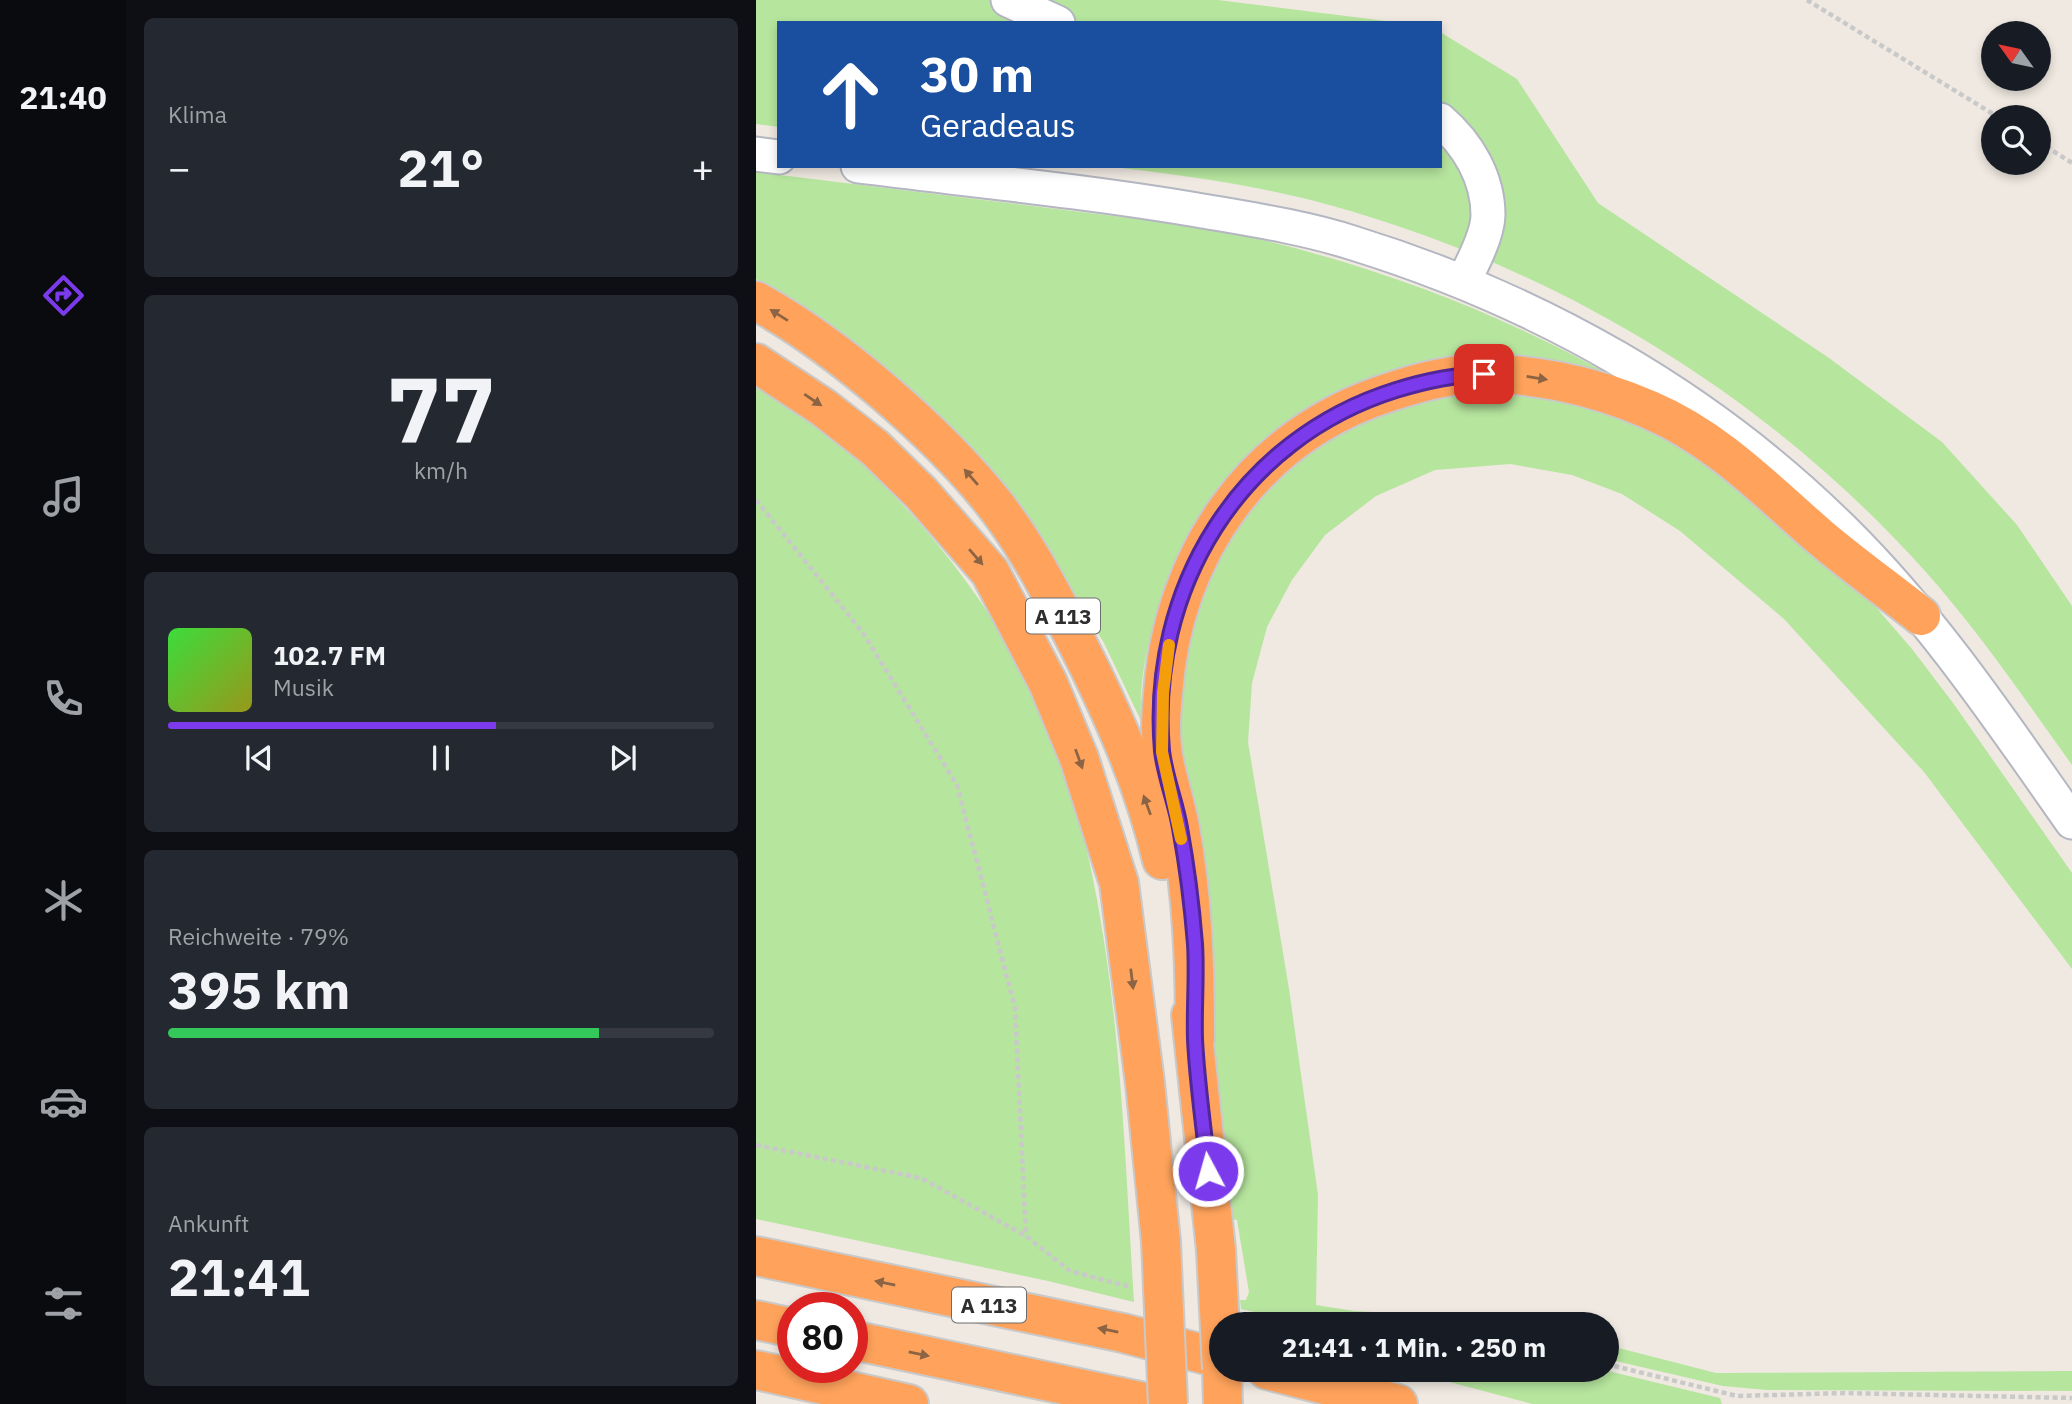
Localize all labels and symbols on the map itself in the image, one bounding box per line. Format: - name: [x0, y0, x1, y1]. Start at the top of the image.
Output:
- north arrow: [1981, 21, 2051, 91]
- one-way arrow: [769, 308, 789, 321]
- pin: [1454, 344, 1514, 404]
- one-way arrow: [1526, 373, 1548, 384]
- one-way arrow: [803, 394, 823, 407]
- one-way arrow: [964, 468, 979, 485]
- one-way arrow: [968, 548, 984, 565]
- road number: A 113: [1026, 598, 1100, 634]
- one-way arrow: [1073, 749, 1084, 770]
- one-way arrow: [1141, 794, 1152, 815]
- one-way arrow: [1127, 969, 1138, 991]
- position arrow: [1171, 1134, 1245, 1208]
- one-way arrow: [874, 1278, 896, 1289]
- road number: A 113: [952, 1288, 1026, 1322]
- speed limit sign: 80: [777, 1292, 868, 1383]
- one-way arrow: [1097, 1325, 1119, 1336]
- one-way arrow: [908, 1349, 930, 1360]

